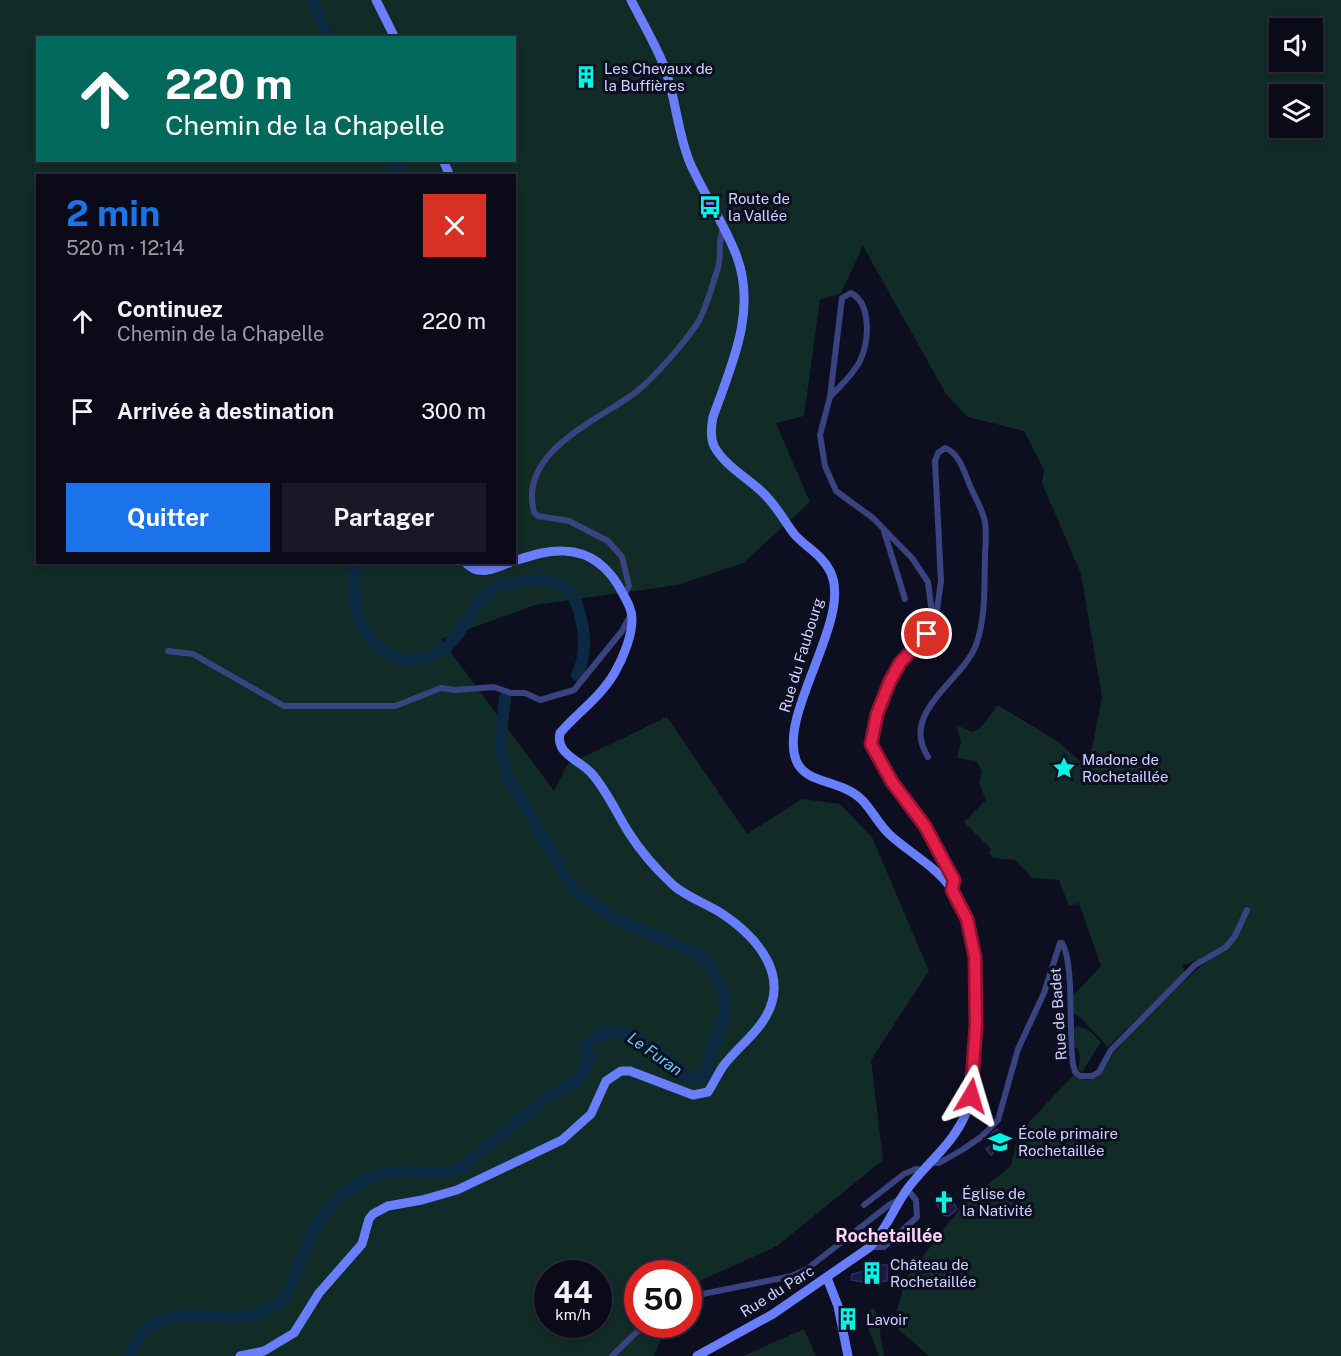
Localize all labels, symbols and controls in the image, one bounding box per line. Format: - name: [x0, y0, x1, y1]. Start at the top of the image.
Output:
- map controls: [1269, 18, 1323, 138]
- button: sound: [1269, 18, 1323, 72]
- text: 220 m: [165, 59, 293, 108]
- icon: ahead: [66, 60, 144, 138]
- place label: Les Chevaux de la Buffières: [604, 60, 713, 94]
- building icon: Les Chevaux de la Buffières: [573, 64, 599, 90]
- button: layers: [1269, 84, 1323, 138]
- text: Chemin de la Chapelle: [165, 109, 445, 141]
- place label: Route de la Vallée: [728, 190, 790, 224]
- text: 2 min: [66, 192, 160, 234]
- button: close: [423, 194, 486, 257]
- bus stop icon: Route de la Vallée: [697, 194, 723, 220]
- text: 520 m · 12:14: [66, 236, 185, 260]
- text: Continuez: [117, 296, 223, 322]
- icon: ahead: [66, 305, 99, 338]
- text: 220 m: [422, 308, 486, 334]
- text: Chemin de la Chapelle: [117, 322, 324, 346]
- icon: arrive: [66, 395, 99, 428]
- text: Arrivée à destination: [117, 398, 334, 424]
- text: 300 m: [421, 398, 486, 424]
- button: Quitter: [66, 483, 270, 552]
- button: Partager: [282, 483, 486, 552]
- street label: Rue du Faubourg: [775, 596, 827, 714]
- pin: [901, 608, 952, 659]
- icon: arrive: [910, 617, 943, 650]
- place label: Madone de Rochetaillée: [1082, 751, 1169, 785]
- place icon: Madone de Rochetaillée: [1051, 755, 1077, 781]
- street label: Rue de Badet: [1046, 967, 1070, 1061]
- water label: Le Furan: [624, 1028, 686, 1080]
- position arrow: [939, 1064, 1003, 1128]
- place label: École primaire Rochetaillée: [1018, 1125, 1118, 1159]
- school or university icon: École primaire Rochetaillée: [987, 1129, 1013, 1155]
- place label: Église de la Nativité: [962, 1185, 1033, 1219]
- church icon: Église de la Nativité: [931, 1189, 957, 1215]
- district label: Rochetaillée: [835, 1225, 943, 1246]
- place label: Château de Rochetaillée: [890, 1256, 977, 1290]
- speed limit sign: 50: [624, 1260, 702, 1338]
- building icon: Château de Rochetaillée: [859, 1260, 885, 1286]
- street label: Rue du Parc: [737, 1262, 817, 1320]
- text: 44: [553, 1274, 593, 1310]
- text: km/h: [555, 1306, 591, 1323]
- building icon: Lavoir: [835, 1306, 861, 1332]
- place label: Lavoir: [866, 1311, 908, 1328]

